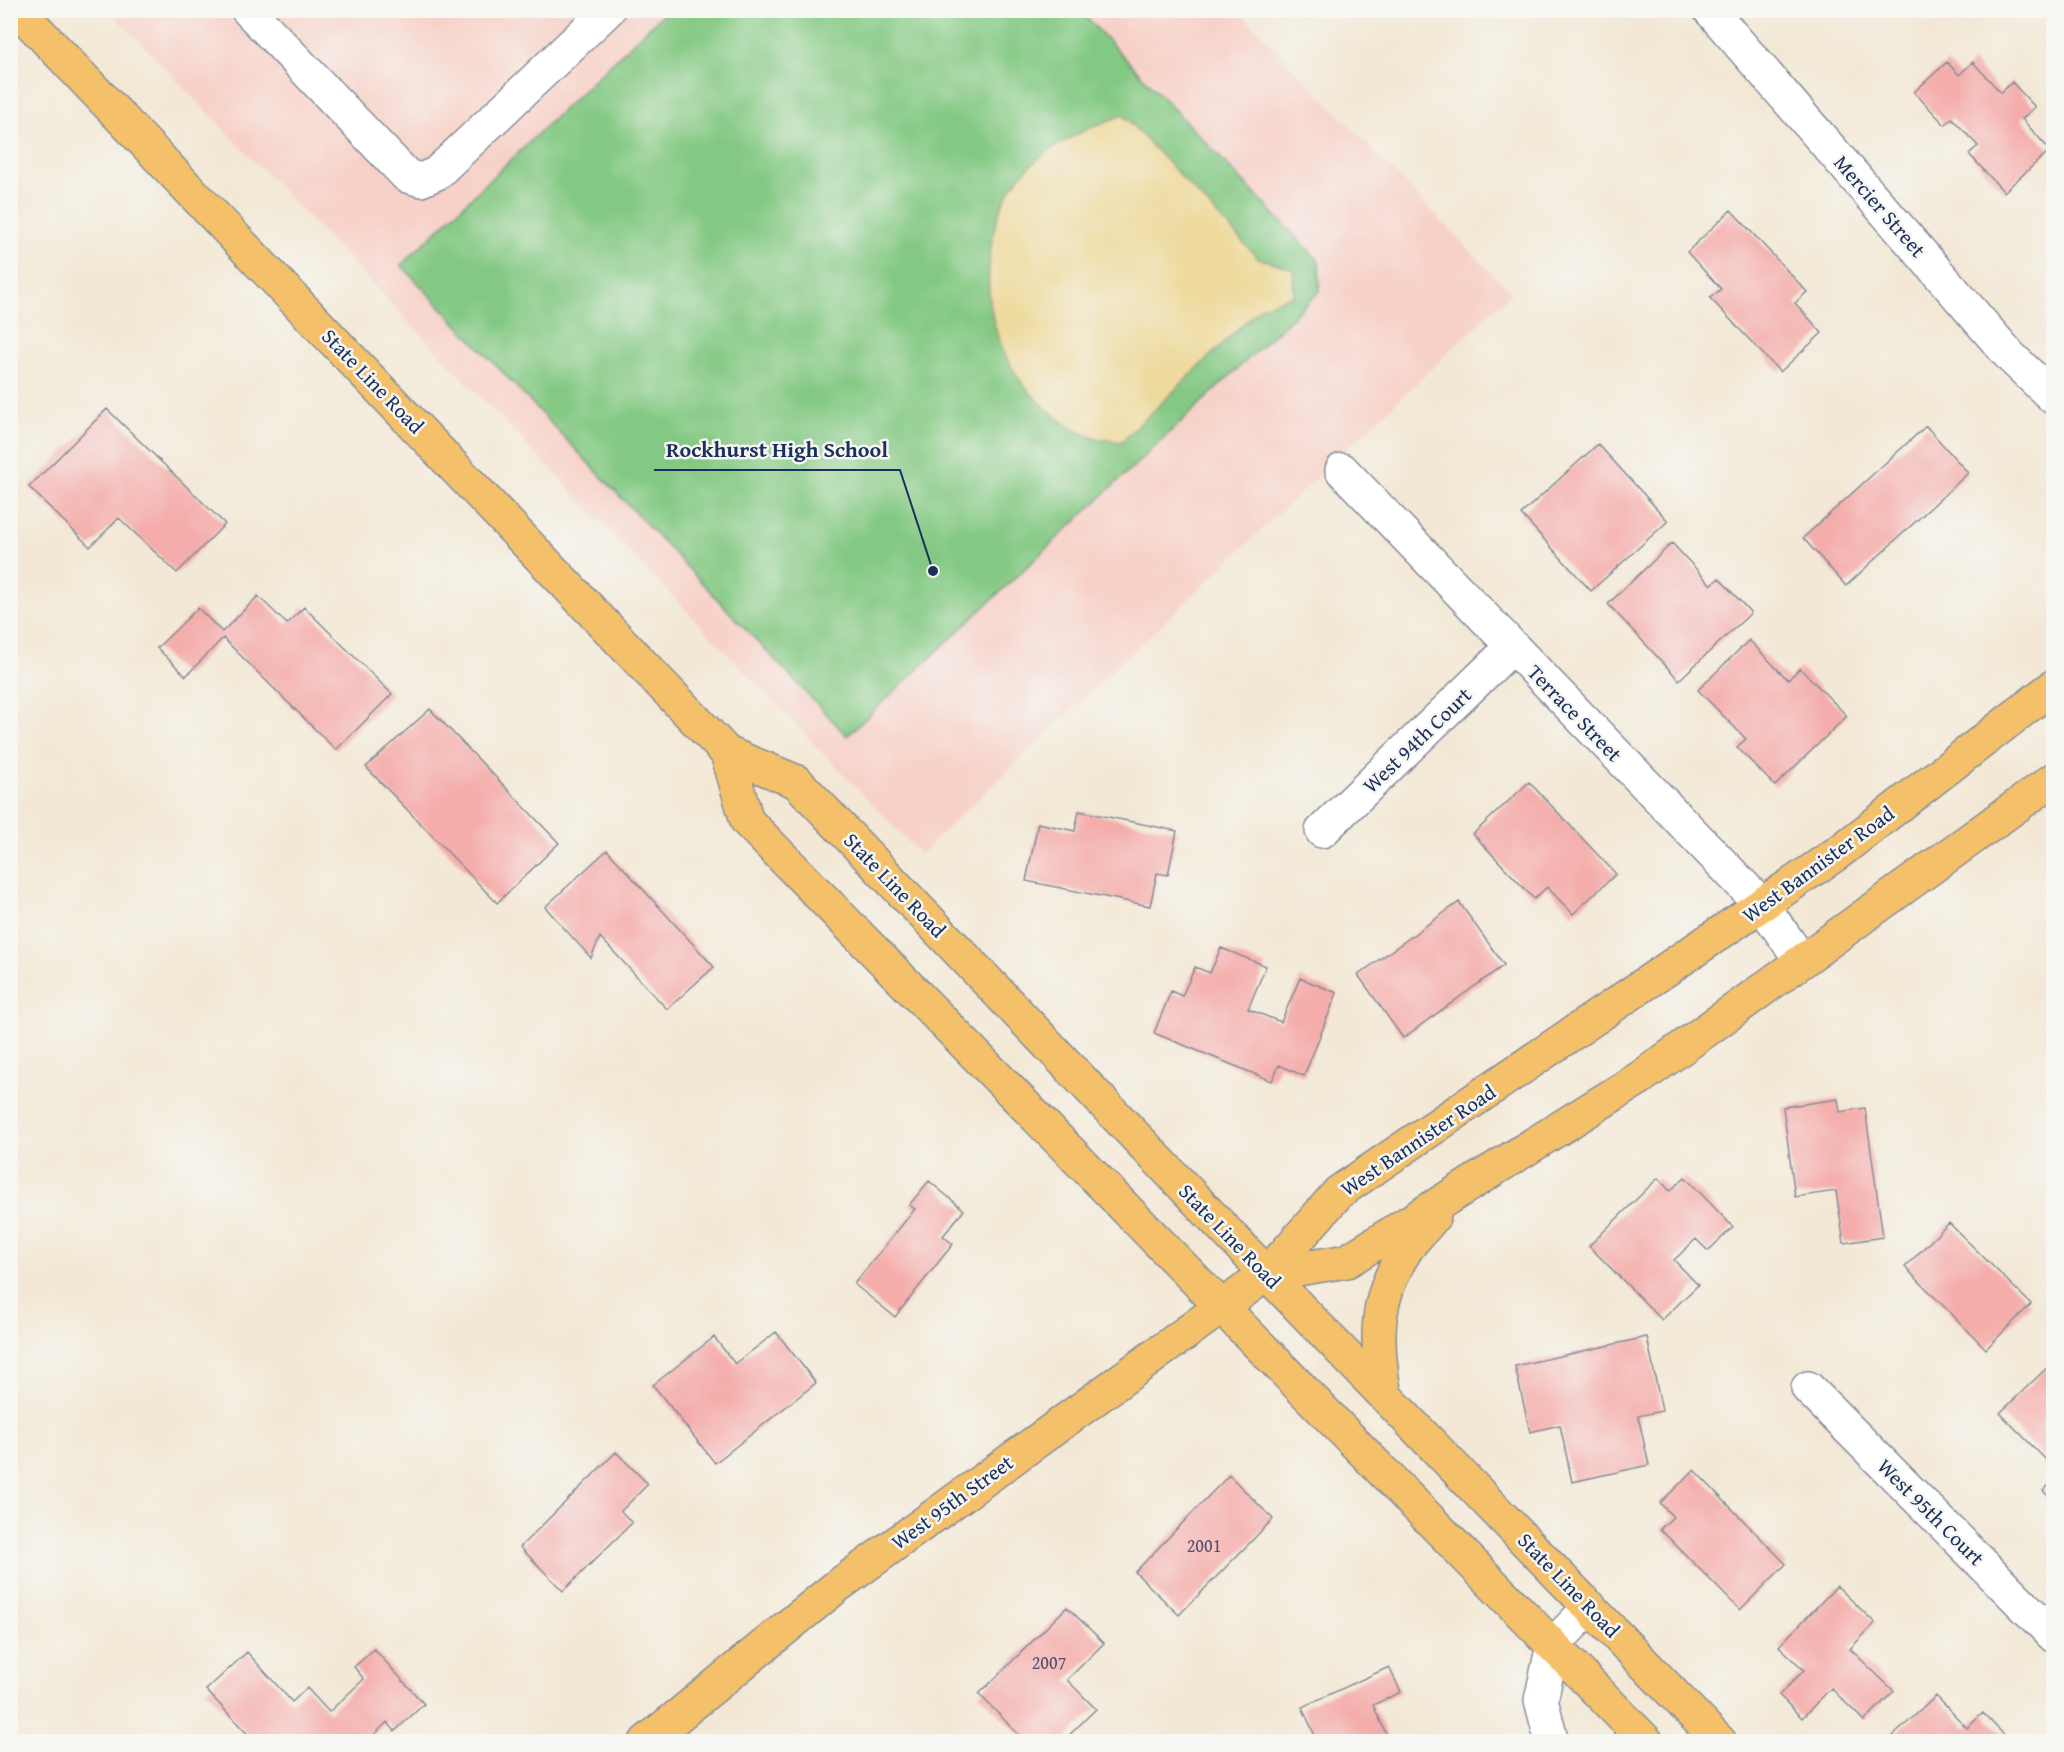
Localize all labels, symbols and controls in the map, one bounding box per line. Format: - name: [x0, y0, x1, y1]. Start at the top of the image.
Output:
- street label: Mercier Street: [1827, 148, 1934, 264]
- street label: State Line Road: [315, 321, 432, 441]
- callout: Rockhurst High School: [654, 430, 900, 470]
- text: Rockhurst High School: [666, 433, 888, 465]
- street label: Terrace Street: [1521, 657, 1630, 769]
- street label: West 94th Court: [1356, 680, 1479, 800]
- street label: West Bannister Road: [1736, 798, 1901, 930]
- street label: State Line Road: [837, 825, 954, 945]
- street label: West Bannister Road: [1334, 1076, 1503, 1204]
- street label: State Line Road: [1172, 1176, 1289, 1296]
- street label: West 95th Street: [884, 1447, 1020, 1557]
- street label: West 95th Court: [1870, 1451, 1992, 1573]
- street label: State Line Road: [1511, 1525, 1628, 1645]
- house number: 2001: [1187, 1532, 1221, 1559]
- house number: 2007: [1032, 1649, 1066, 1676]

